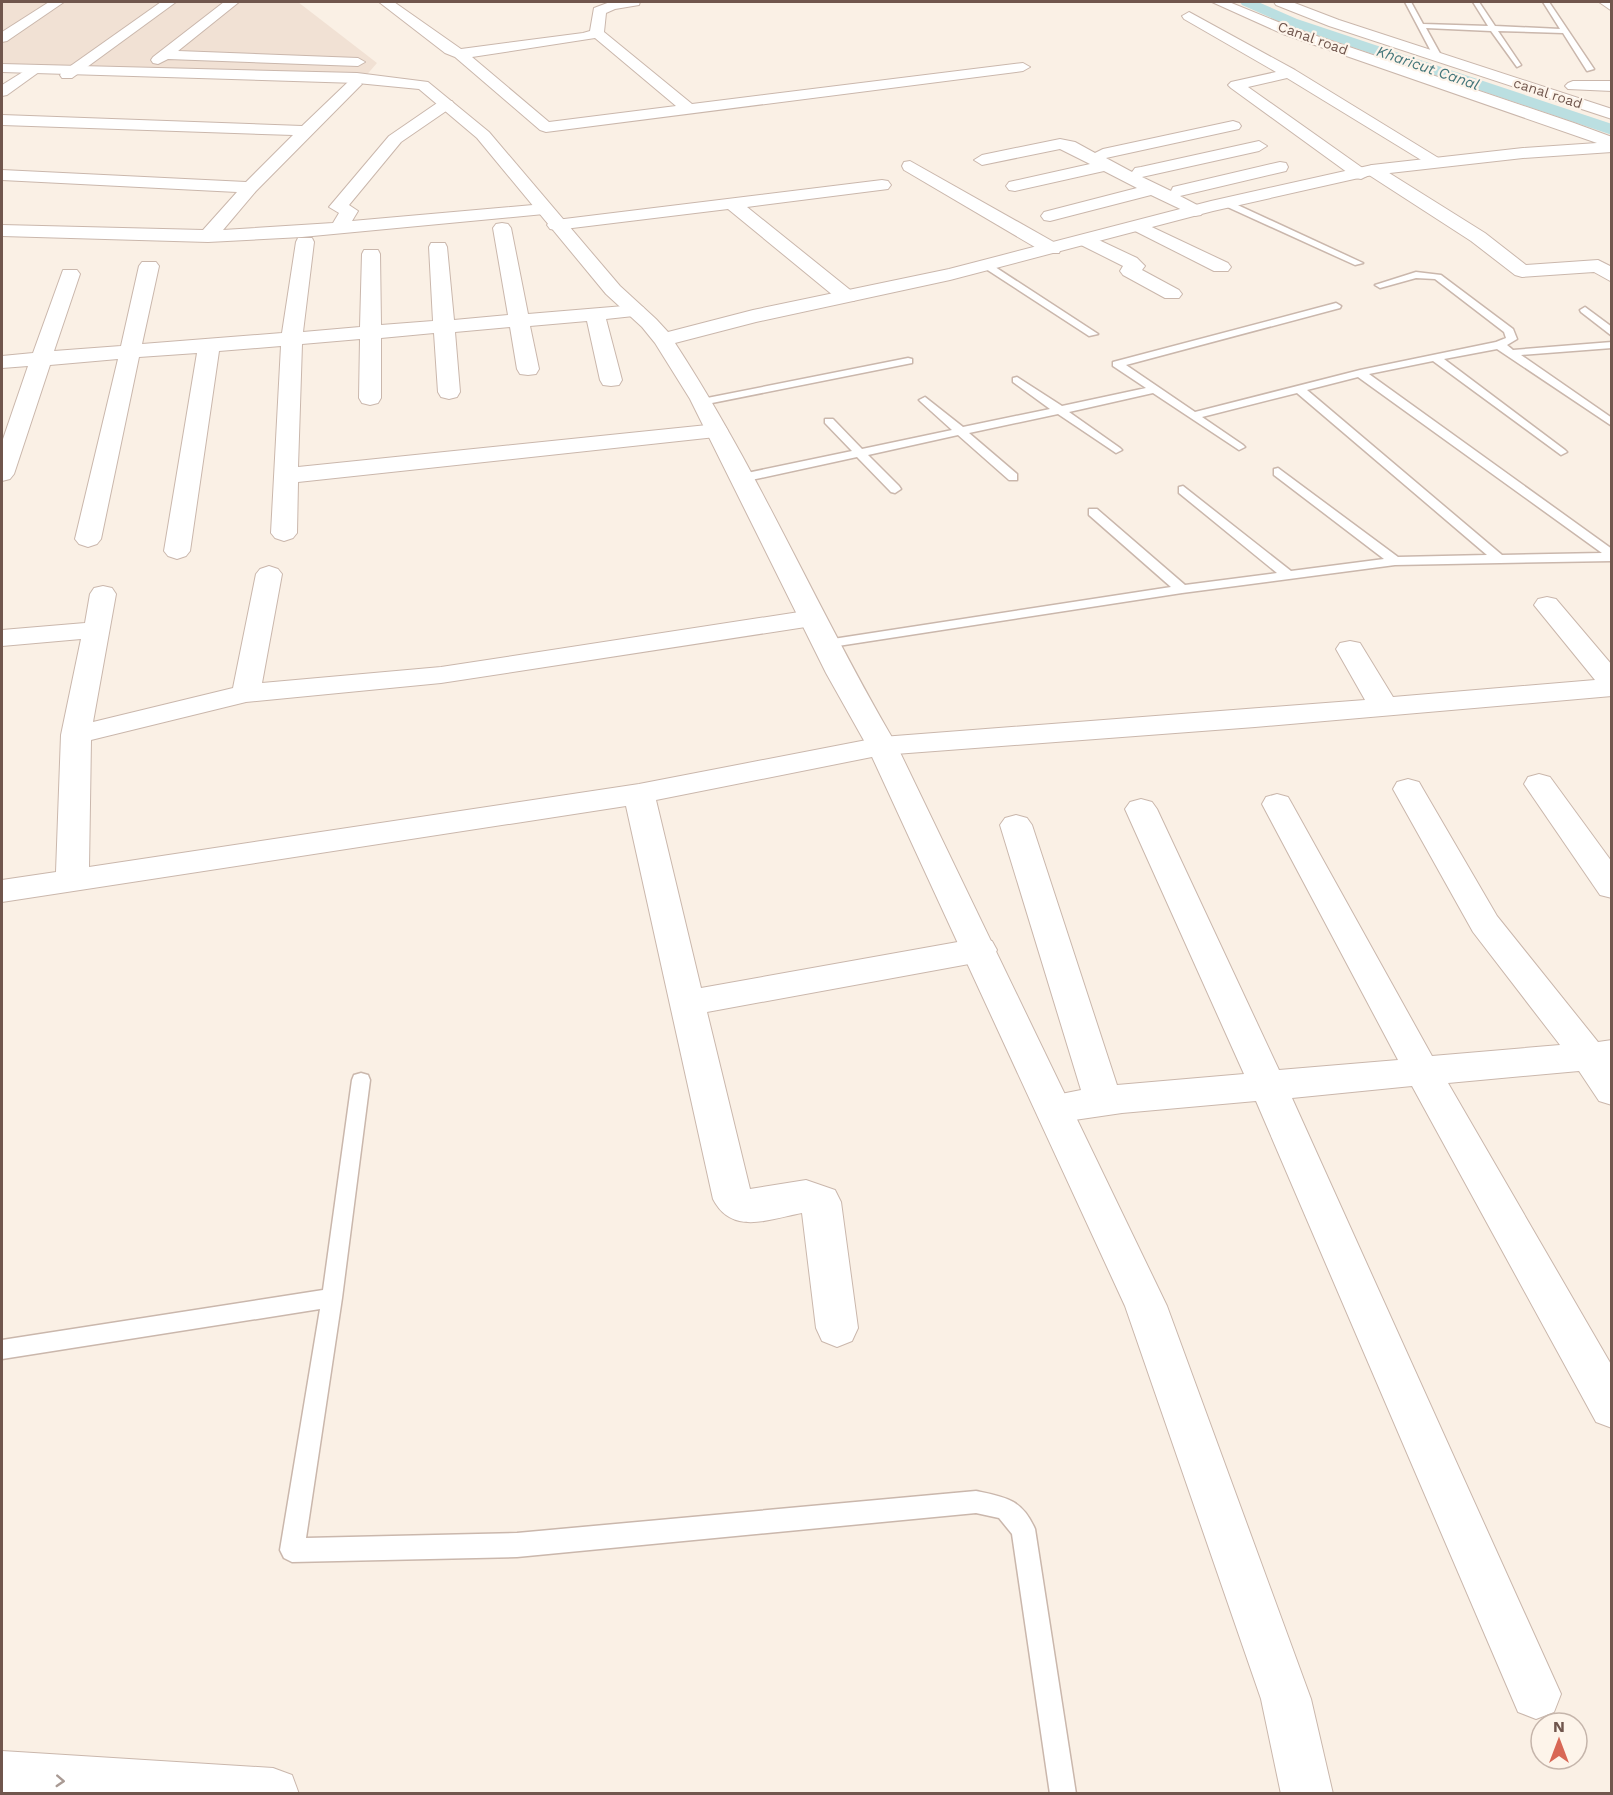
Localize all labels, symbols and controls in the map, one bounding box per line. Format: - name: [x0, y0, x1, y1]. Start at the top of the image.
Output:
- street label: Canal road: [1276, 18, 1350, 58]
- water label: Kharicut Canal: [1374, 42, 1482, 94]
- street label: canal road: [1512, 74, 1584, 112]
- north arrow: [1529, 1711, 1589, 1771]
- text: N: [1553, 1717, 1565, 1736]
- one-way arrow: [55, 1774, 64, 1787]

